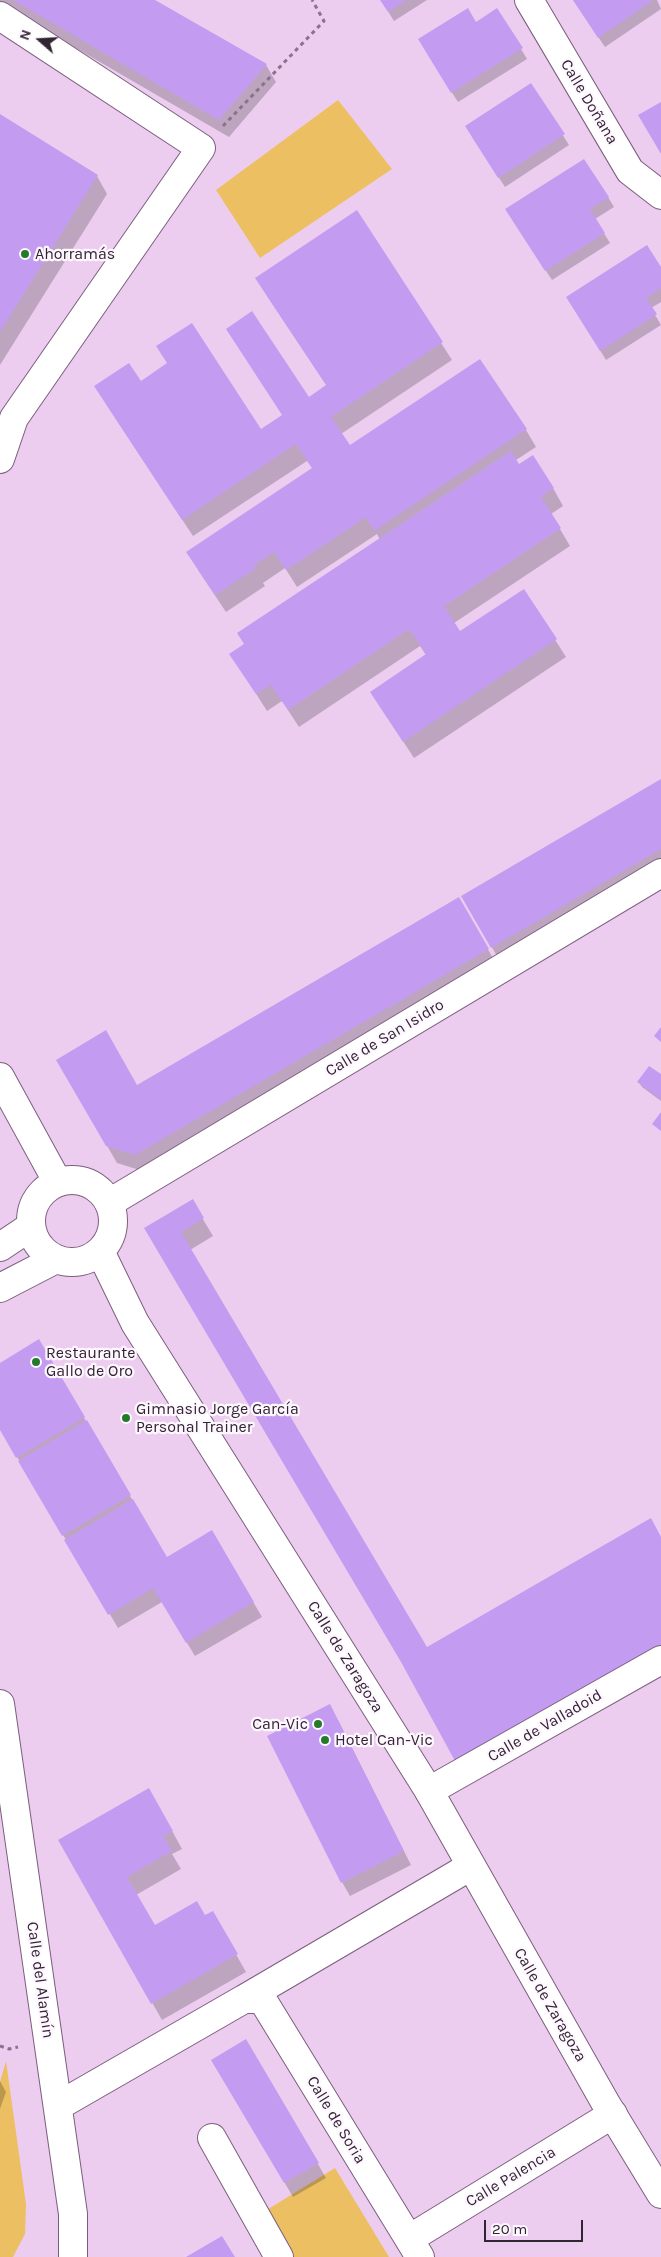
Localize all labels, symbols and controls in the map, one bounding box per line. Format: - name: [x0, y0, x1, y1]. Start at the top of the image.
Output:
- north arrow: [15, 15, 65, 65]
- text: N: [16, 27, 35, 42]
- street label: Calle Doñana: [556, 56, 622, 148]
- place label: Ahorramás: [35, 244, 115, 264]
- marker: Ahorramás: [19, 248, 31, 260]
- street label: Calle de San Isidro: [322, 995, 448, 1081]
- place label: Restaurante Gallo de Oro: [46, 1343, 135, 1381]
- marker: Restaurante Gallo de Oro: [30, 1356, 42, 1368]
- place label: Gimnasio Jorge García Personal Trainer: [136, 1399, 299, 1437]
- marker: Gimnasio Jorge García Personal Trainer: [120, 1412, 132, 1424]
- street label: Calle de Zaragoza: [303, 1598, 387, 1716]
- street label: Calle de Valladoid: [485, 1686, 605, 1766]
- place label: Can-Vic: [252, 1714, 308, 1734]
- marker: Can-Vic: [312, 1718, 324, 1730]
- place label: Hotel Can-Vic: [335, 1730, 433, 1750]
- marker: Hotel Can-Vic: [319, 1734, 331, 1746]
- street label: Calle del Alamín: [22, 1921, 58, 2039]
- street label: Calle de Zaragoza: [510, 1945, 590, 2065]
- street label: Calle de Soria: [302, 2073, 370, 2167]
- street label: Calle Palencia: [463, 2143, 559, 2211]
- scale bar: [486, 2210, 585, 2242]
- text: 20 m: [492, 2220, 527, 2238]

